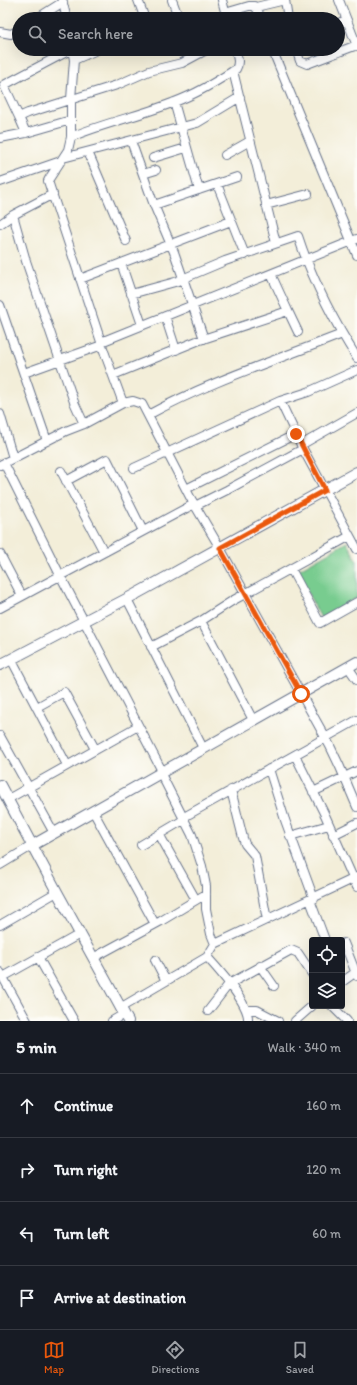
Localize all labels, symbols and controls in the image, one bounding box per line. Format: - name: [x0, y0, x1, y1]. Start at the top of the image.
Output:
- search box: [12, 12, 345, 56]
- icon: search: [26, 23, 48, 45]
- text: Search here: [58, 25, 133, 43]
- route end: [287, 425, 305, 443]
- route start: [292, 685, 310, 703]
- map controls: [309, 937, 345, 1009]
- button: locate: [309, 937, 345, 973]
- button: layers: [309, 973, 345, 1009]
- text: 5 min: [16, 1037, 56, 1057]
- text: Walk · 340 m: [268, 1040, 341, 1055]
- icon: ahead: [16, 1095, 38, 1117]
- text: Continue: [54, 1097, 113, 1115]
- text: 160 m: [306, 1098, 341, 1113]
- icon: right: [16, 1159, 38, 1181]
- text: Turn right: [54, 1161, 118, 1179]
- text: 120 m: [306, 1162, 341, 1177]
- icon: left: [16, 1223, 38, 1245]
- text: Turn left: [54, 1225, 109, 1243]
- text: 60 m: [312, 1226, 341, 1241]
- icon: arrive: [16, 1287, 38, 1309]
- text: Arrive at destination: [54, 1289, 186, 1307]
- tab: Map: [43, 1339, 65, 1376]
- tab: Directions: [151, 1339, 200, 1376]
- tab: Saved: [286, 1339, 314, 1376]

